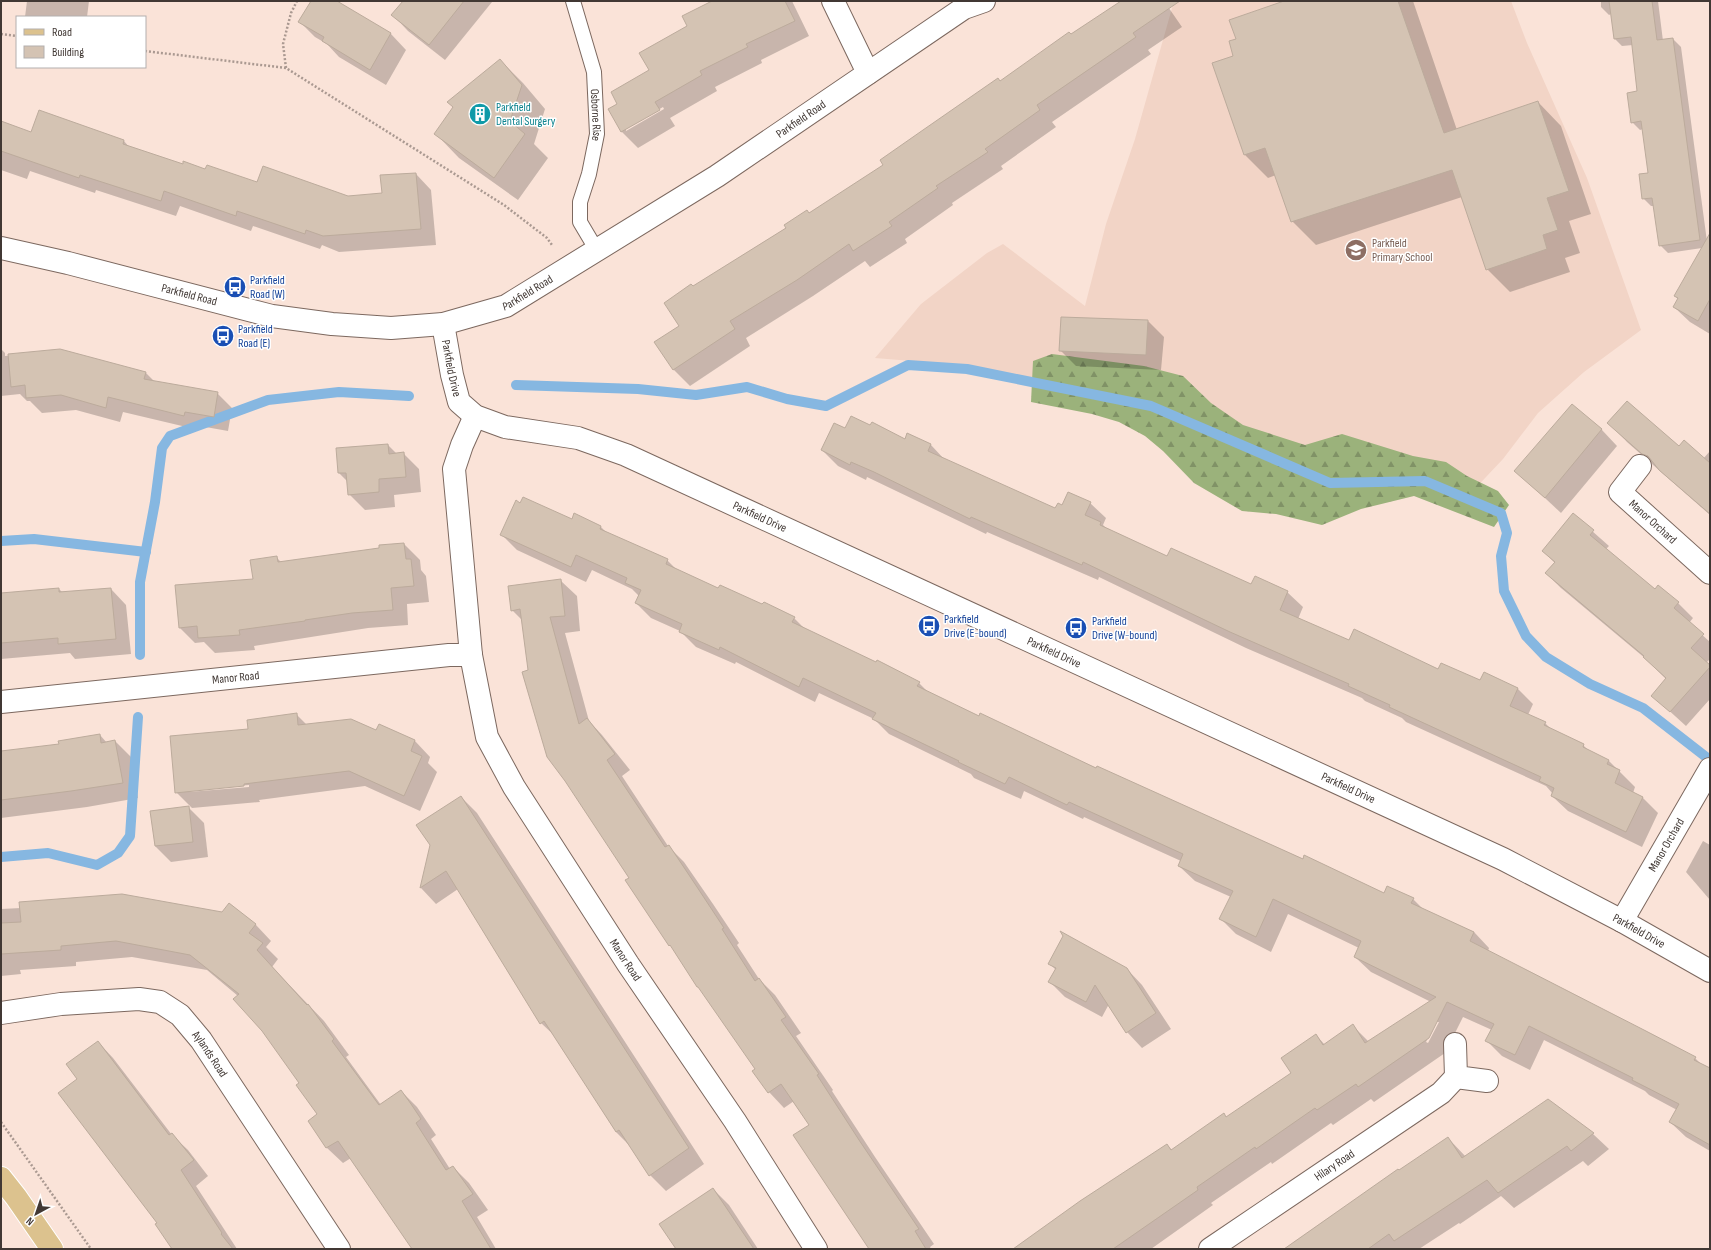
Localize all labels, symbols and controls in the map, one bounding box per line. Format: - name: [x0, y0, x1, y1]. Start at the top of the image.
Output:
- legend: [16, 16, 146, 68]
- text: Road: [52, 25, 72, 40]
- text: Building: [52, 45, 84, 60]
- street label: Osborne Rise: [587, 88, 604, 143]
- street label: Parkfield Road: [773, 97, 829, 142]
- place label: Parkfield Dental Surgery: [496, 100, 556, 129]
- building icon: Parkfield Dental Surgery: [467, 101, 493, 127]
- place label: Parkfield Primary School: [1372, 236, 1432, 265]
- school or university icon: Parkfield Primary School: [1343, 237, 1369, 263]
- street label: Parkfield Road: [501, 272, 556, 315]
- place label: Parkfield Road (W): [250, 273, 285, 302]
- bus stop icon: Parkfield Road (W): [222, 274, 248, 300]
- street label: Parkfield Road: [160, 281, 219, 309]
- place label: Parkfield Road (E): [238, 322, 273, 351]
- bus stop icon: Parkfield Road (E): [210, 323, 236, 349]
- street label: Parkfield Drive: [438, 339, 464, 399]
- street label: Manor Orchard: [1625, 497, 1680, 547]
- street label: Parkfield Drive: [730, 498, 789, 536]
- place label: Parkfield Drive (E-bound): [944, 612, 1007, 641]
- bus stop icon: Parkfield Drive (E-bound): [916, 613, 942, 639]
- place label: Parkfield Drive (W-bound): [1092, 614, 1157, 643]
- bus stop icon: Parkfield Drive (W-bound): [1063, 615, 1089, 641]
- street label: Parkfield Drive: [1025, 634, 1083, 672]
- street label: Manor Road: [211, 668, 260, 688]
- street label: Parkfield Drive: [1319, 769, 1378, 807]
- street label: Manor Orchard: [1645, 816, 1688, 875]
- street label: Parkfield Drive: [1610, 910, 1668, 952]
- street label: Manor Road: [606, 936, 644, 984]
- street label: Aylands Road: [188, 1027, 230, 1080]
- street label: Hilary Road: [1312, 1147, 1358, 1184]
- north arrow: [16, 1194, 56, 1234]
- text: N: [23, 1214, 36, 1228]

